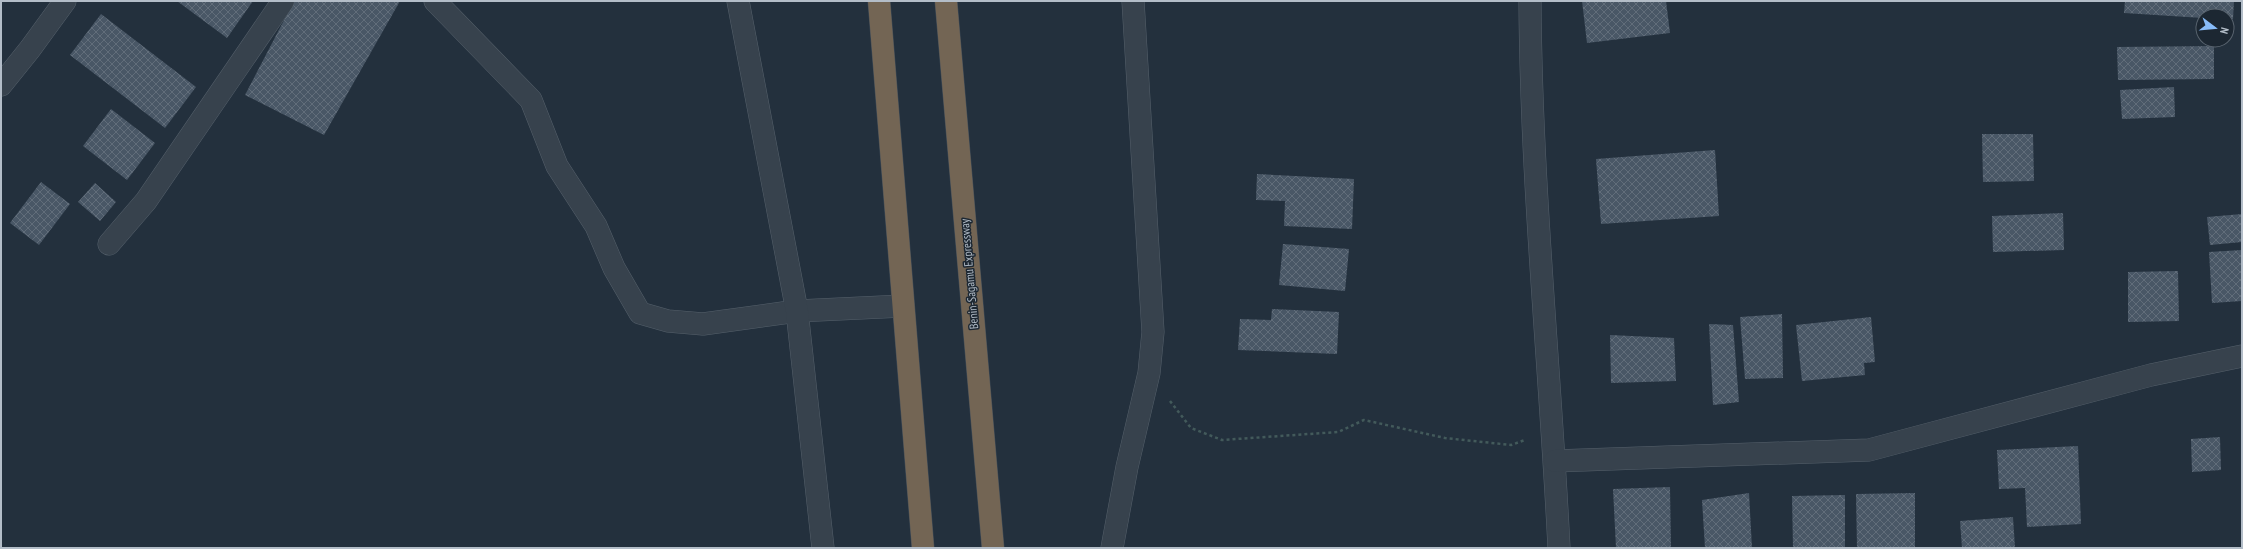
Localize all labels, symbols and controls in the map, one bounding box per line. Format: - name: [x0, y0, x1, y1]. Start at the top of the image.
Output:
- north arrow: [2195, 8, 2235, 48]
- text: N: [2217, 26, 2232, 36]
- street label: Benin-Sagamu Expressway: [957, 218, 981, 330]

